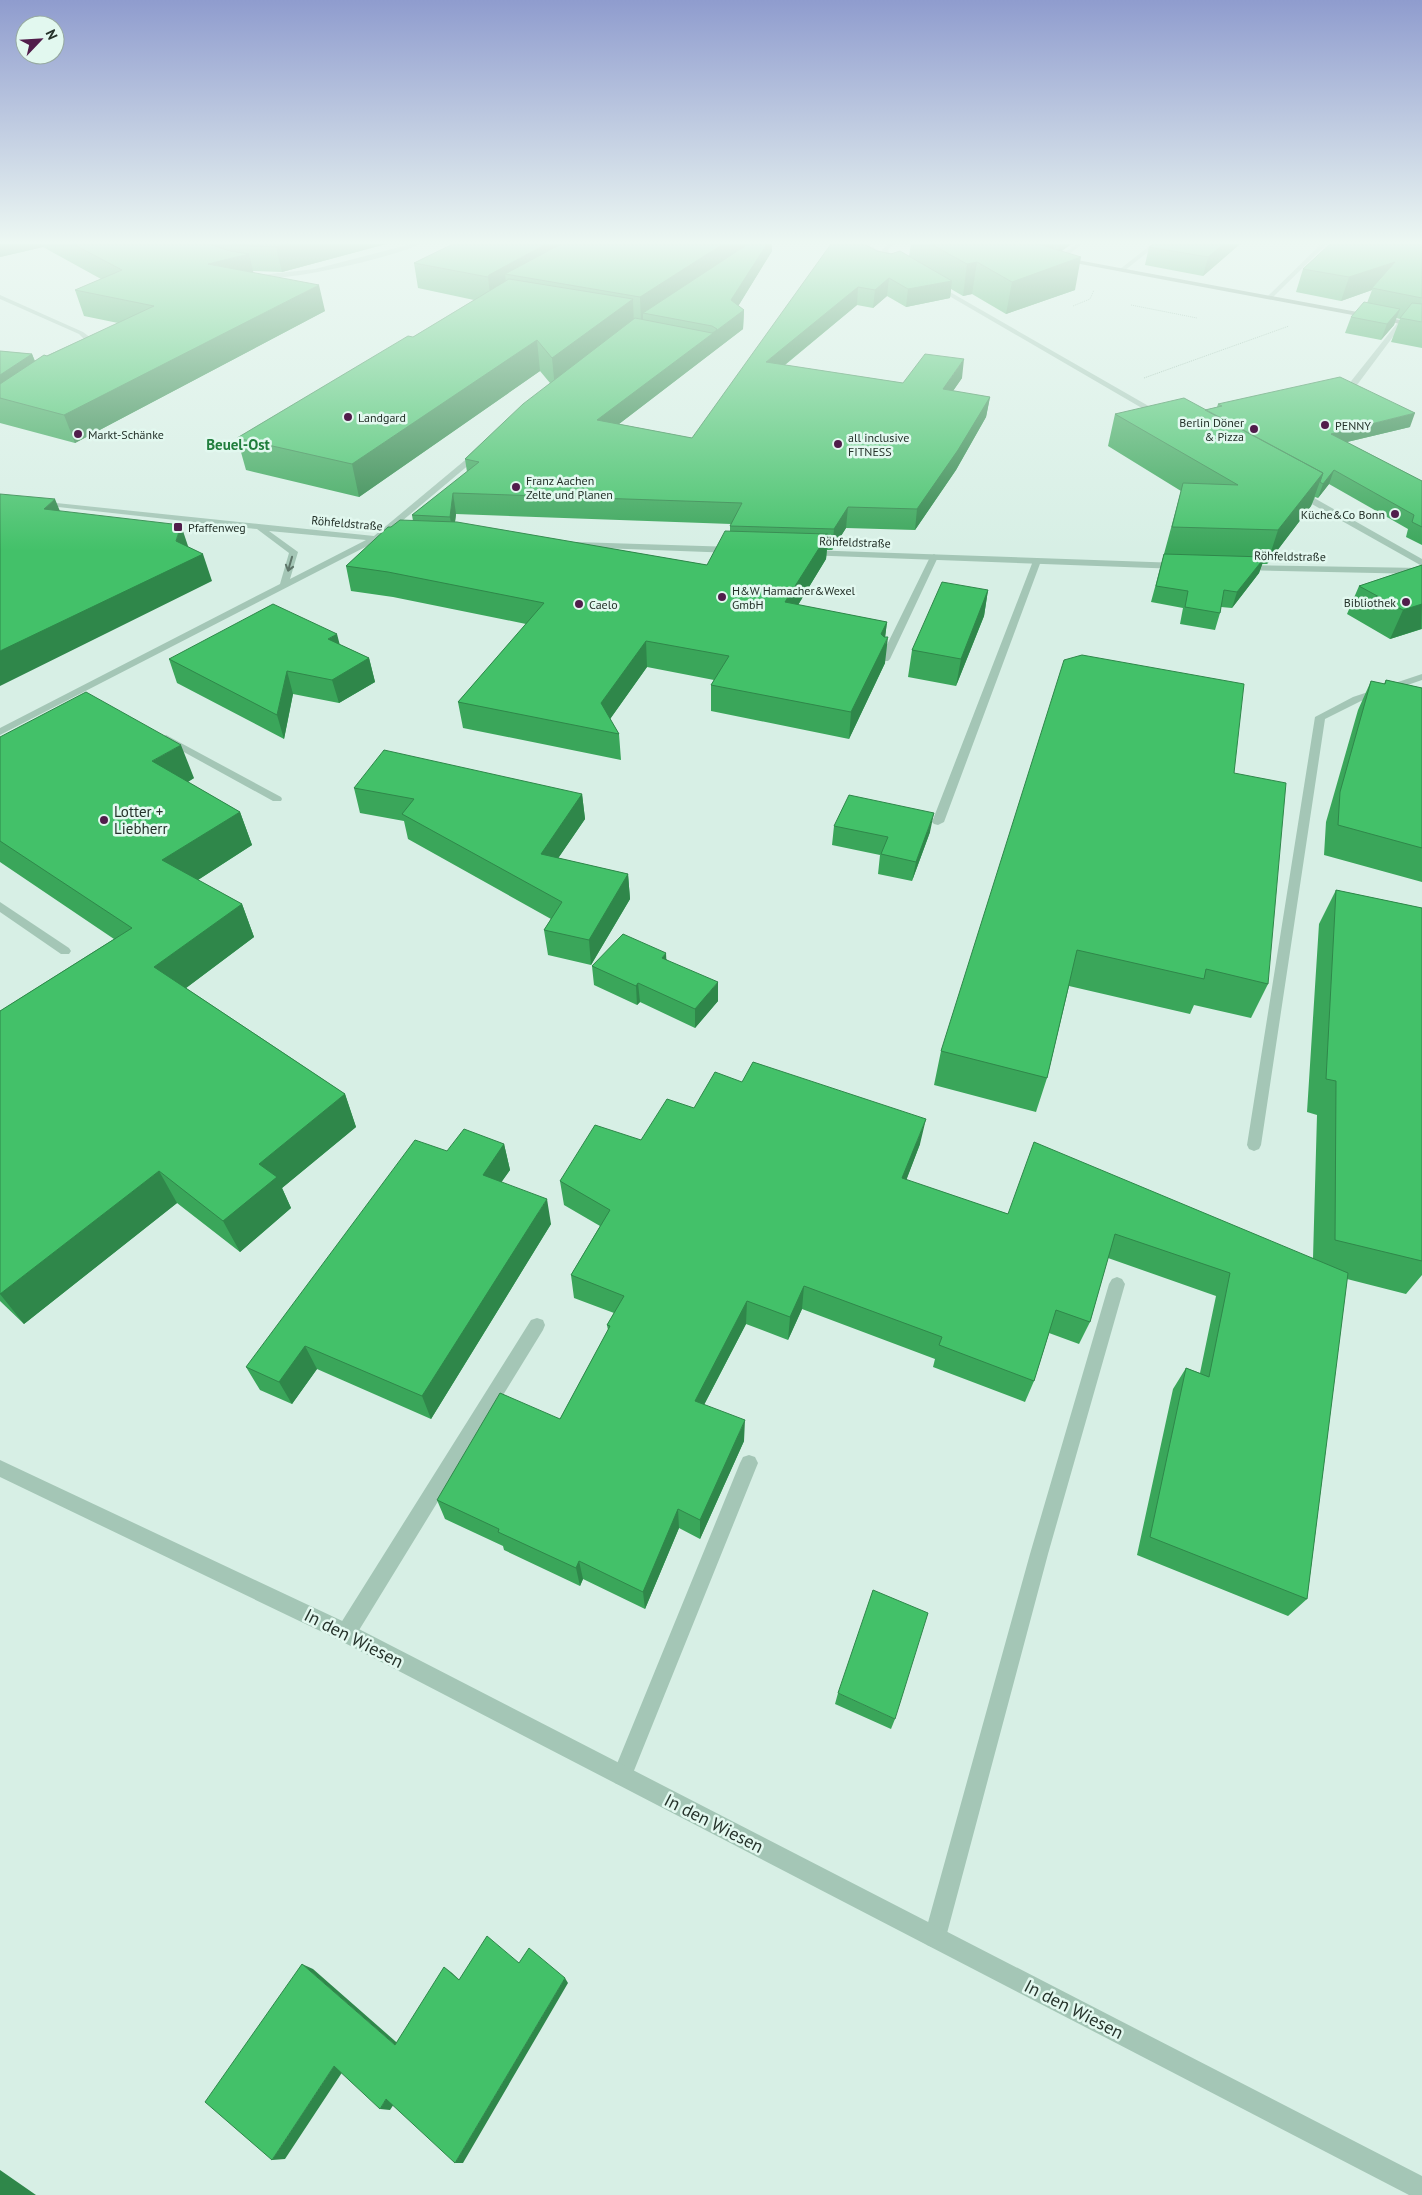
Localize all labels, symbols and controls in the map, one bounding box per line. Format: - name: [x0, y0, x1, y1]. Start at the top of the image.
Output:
- north arrow: [15, 15, 65, 65]
- text: N: [42, 27, 62, 42]
- place label: Landgard: [358, 410, 406, 425]
- marker: Landgard: [342, 411, 354, 423]
- place label: Berlin Döner & Pizza: [1179, 415, 1244, 444]
- place label: PENNY: [1335, 418, 1371, 433]
- marker: PENNY: [1319, 419, 1331, 431]
- marker: Berlin Döner & Pizza: [1248, 423, 1260, 435]
- place label: Markt-Schänke: [88, 427, 164, 442]
- marker: Markt-Schänke: [72, 428, 84, 440]
- place label: all inclusive FITNESS: [848, 430, 909, 459]
- district label: Beuel-Ost: [206, 435, 271, 454]
- marker: all inclusive FITNESS: [832, 438, 844, 450]
- place label: Franz Aachen Zelte und Planen: [526, 473, 613, 502]
- marker: Franz Aachen Zelte und Planen: [510, 481, 522, 493]
- place label: Küche&Co Bonn: [1301, 507, 1385, 522]
- marker: Küche&Co Bonn: [1389, 508, 1401, 520]
- street label: Röhfeldstraße: [311, 512, 383, 534]
- place label: Pfaffenweg: [188, 520, 246, 535]
- marker: Pfaffenweg: [172, 521, 184, 533]
- street label: Röhfeldstraße: [819, 533, 891, 551]
- street label: Röhfeldstraße: [1254, 548, 1326, 564]
- one-way arrow: [285, 556, 295, 572]
- place label: H&W Hamacher&Wexel GmbH: [732, 583, 856, 612]
- marker: H&W Hamacher&Wexel GmbH: [716, 591, 728, 603]
- place label: Bibliothek: [1344, 595, 1396, 610]
- marker: Bibliothek: [1400, 596, 1412, 608]
- place label: Caelo: [589, 597, 618, 612]
- marker: Caelo: [573, 598, 585, 610]
- place label: Lotter + Liebherr: [114, 802, 168, 838]
- marker: Lotter + Liebherr: [98, 814, 110, 826]
- street label: In den Wiesen: [300, 1603, 408, 1673]
- street label: In den Wiesen: [660, 1788, 768, 1858]
- street label: In den Wiesen: [1020, 1974, 1128, 2044]

